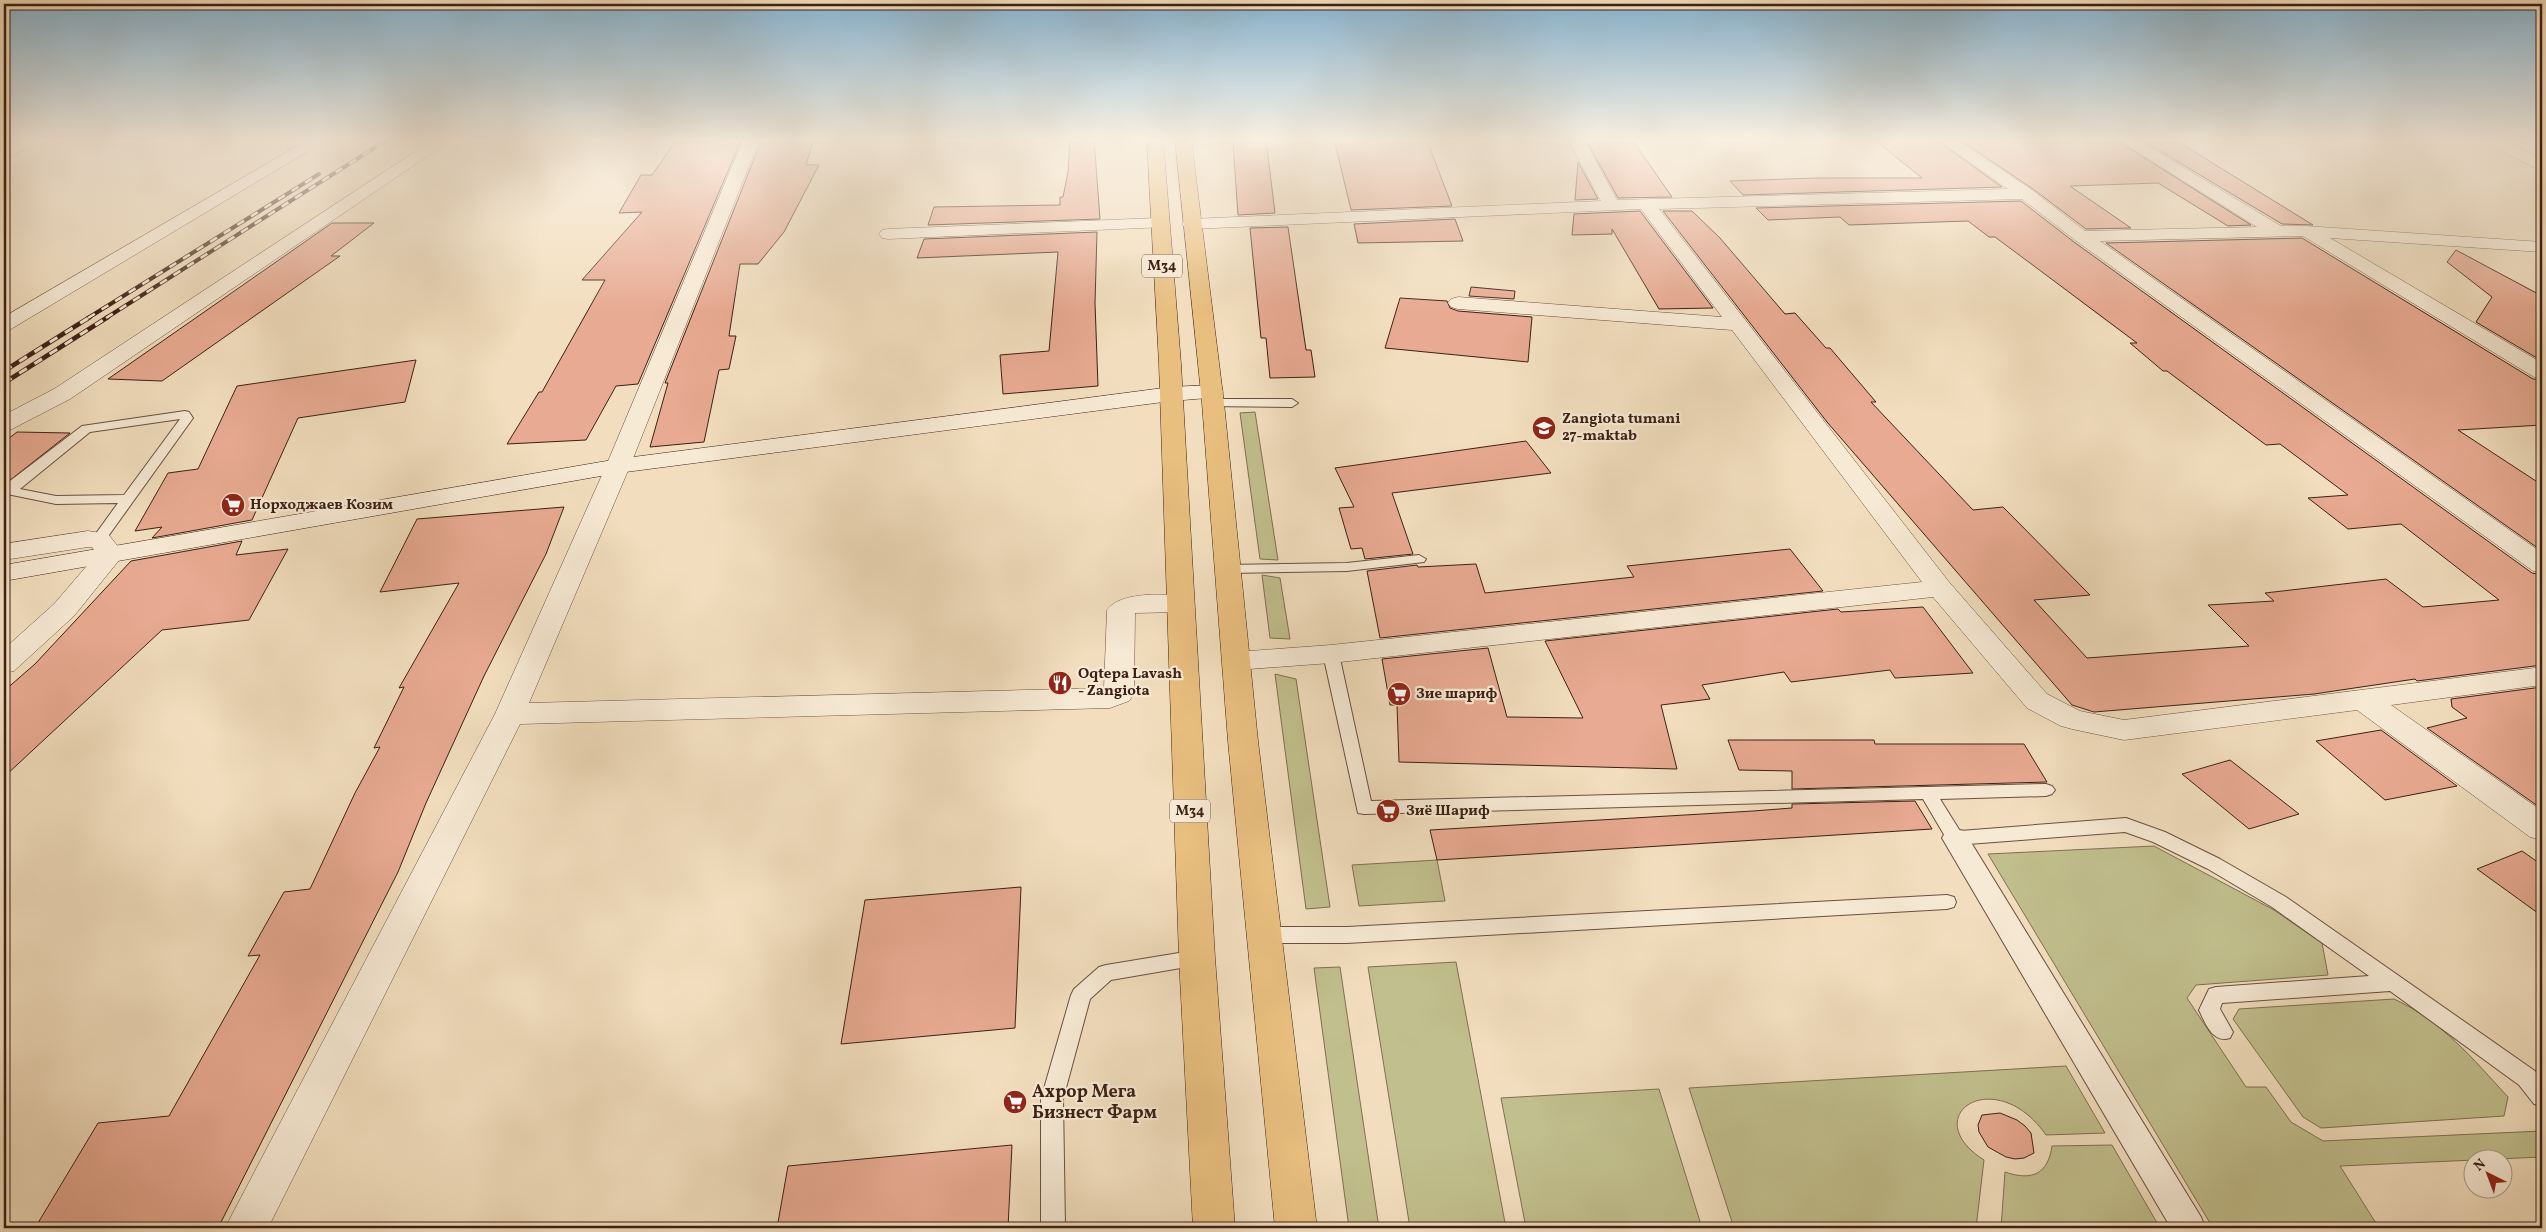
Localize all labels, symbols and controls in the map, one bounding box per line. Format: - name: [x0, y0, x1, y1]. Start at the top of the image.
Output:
- road number: M34: [1142, 255, 1182, 278]
- place label: Zangiota tumani 27-maktab: [1562, 409, 1681, 447]
- school or university icon: Zangiota tumani 27-maktab: [1531, 415, 1557, 441]
- supermarket icon: Норходжаев Козим: [220, 492, 246, 518]
- place label: Норходжаев Козим: [250, 495, 393, 516]
- place label: Oqtepa Lavash - Zangiota: [1078, 664, 1182, 702]
- restaurant icon: Oqtepa Lavash - Zangiota: [1047, 670, 1073, 696]
- supermarket icon: Зие шариф: [1386, 681, 1412, 707]
- place label: Зие шариф: [1416, 684, 1497, 705]
- supermarket icon: Зиё Шариф: [1375, 798, 1401, 824]
- road number: M34: [1170, 799, 1210, 822]
- place label: Зиё Шариф: [1406, 801, 1490, 822]
- place label: Ахрор Мега Бизнест Фарм: [1032, 1080, 1157, 1126]
- supermarket icon: Ахрор Мега Бизнест Фарм: [1002, 1089, 1028, 1115]
- north arrow: [2464, 1150, 2514, 1200]
- text: N: [2470, 1155, 2490, 1176]

